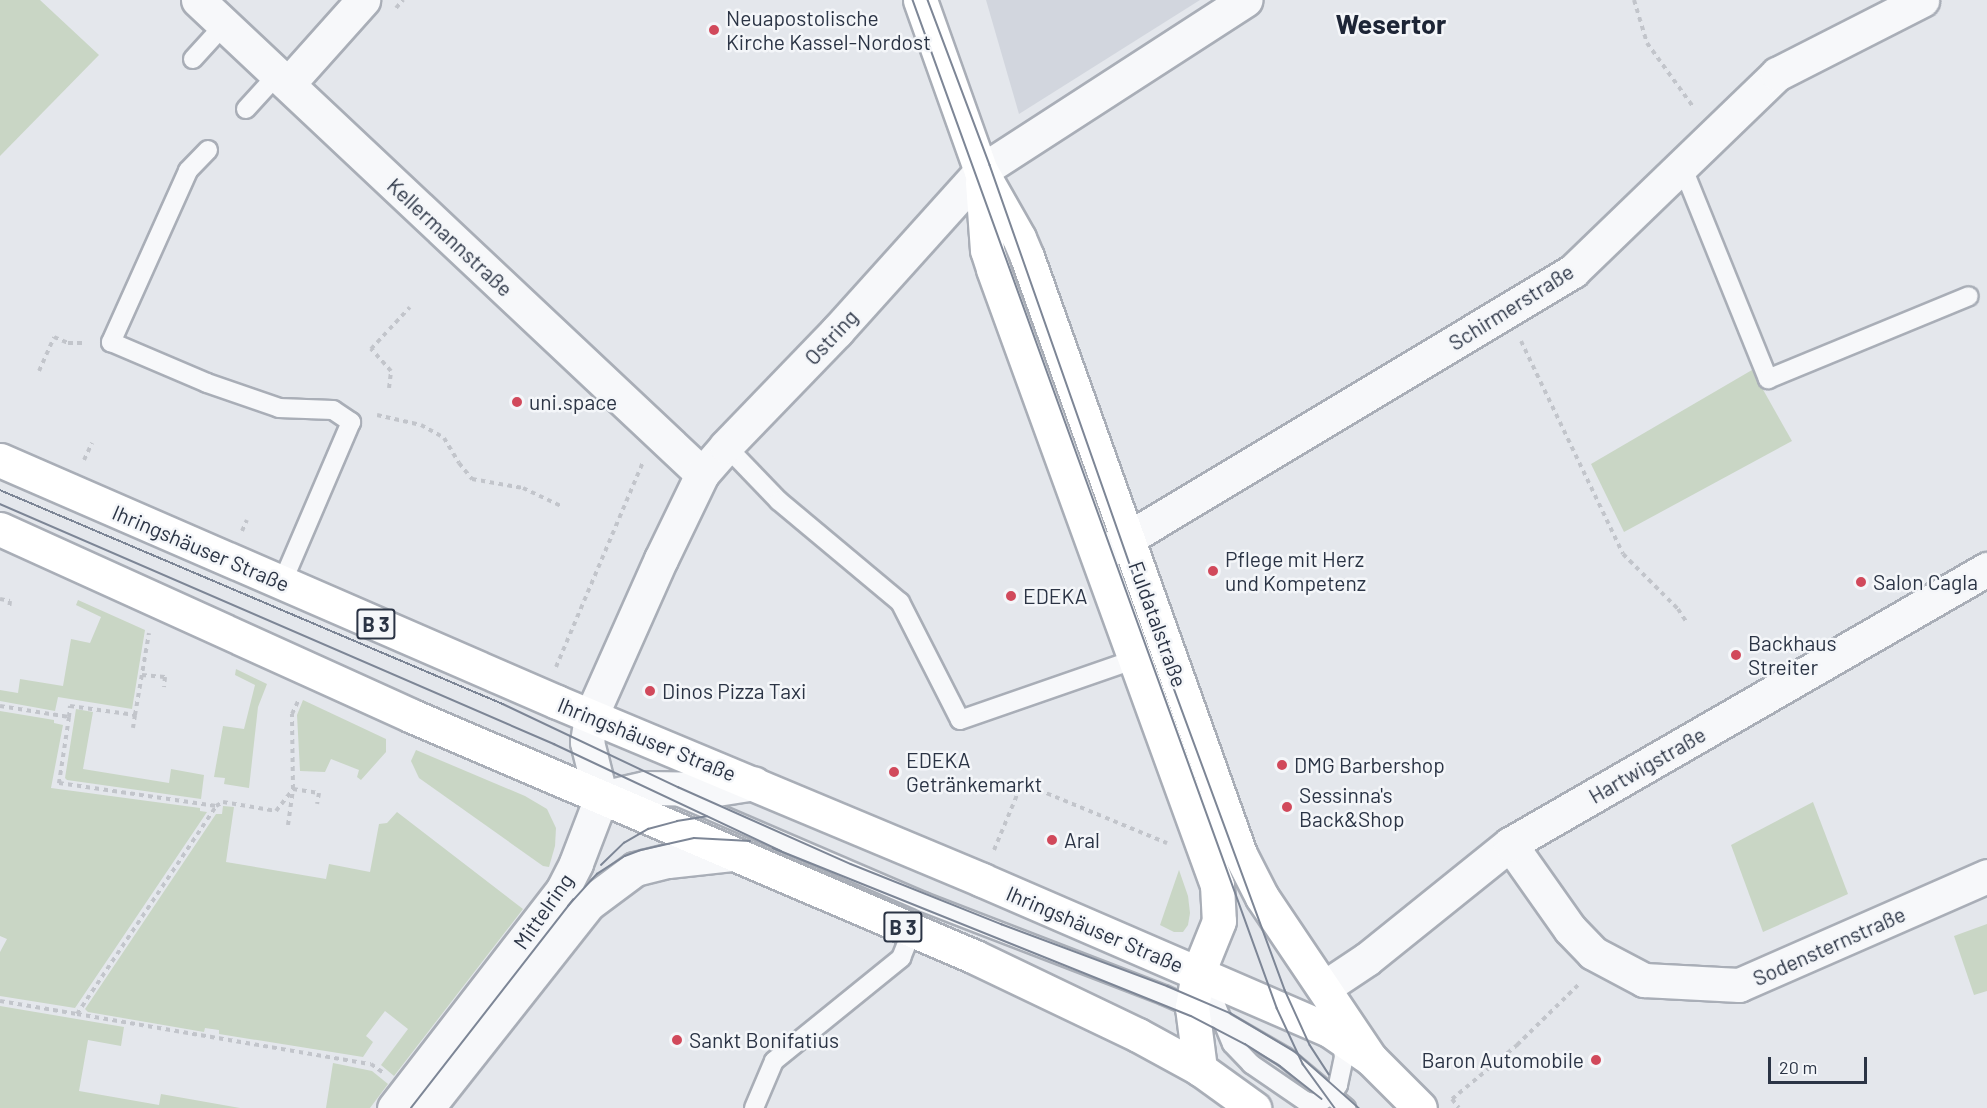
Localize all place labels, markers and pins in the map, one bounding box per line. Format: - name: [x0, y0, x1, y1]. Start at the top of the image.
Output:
- place label: Neuapostolische Kirche Kassel-Nordost: [726, 5, 931, 55]
- marker: Neuapostolische Kirche Kassel-Nordost: [707, 23, 721, 37]
- place label: uni.space: [529, 389, 617, 415]
- marker: uni.space: [510, 395, 524, 409]
- place label: Pflege mit Herz und Kompetenz: [1225, 546, 1366, 596]
- marker: Pflege mit Herz und Kompetenz: [1206, 564, 1220, 578]
- place label: Salon Cagla: [1873, 569, 1978, 595]
- marker: Salon Cagla: [1854, 575, 1868, 589]
- place label: EDEKA: [1023, 583, 1088, 609]
- marker: EDEKA: [1004, 589, 1018, 603]
- place label: Backhaus Streiter: [1748, 630, 1837, 680]
- marker: Backhaus Streiter: [1729, 648, 1743, 662]
- place label: Dinos Pizza Taxi: [662, 678, 806, 704]
- marker: Dinos Pizza Taxi: [643, 684, 657, 698]
- place label: EDEKA Getränkemarkt: [906, 747, 1042, 797]
- place label: DMG Barbershop: [1294, 752, 1445, 778]
- marker: DMG Barbershop: [1275, 758, 1289, 772]
- marker: EDEKA Getränkemarkt: [887, 765, 901, 779]
- place label: Sessinna's Back&Shop: [1299, 782, 1405, 832]
- marker: Sessinna's Back&Shop: [1280, 800, 1294, 814]
- place label: Aral: [1064, 827, 1100, 853]
- marker: Aral: [1045, 833, 1059, 847]
- place label: Sankt Bonifatius: [689, 1027, 839, 1053]
- marker: Sankt Bonifatius: [670, 1033, 684, 1047]
- place label: Baron Automobile: [1421, 1047, 1584, 1073]
- marker: Baron Automobile: [1589, 1053, 1603, 1067]

